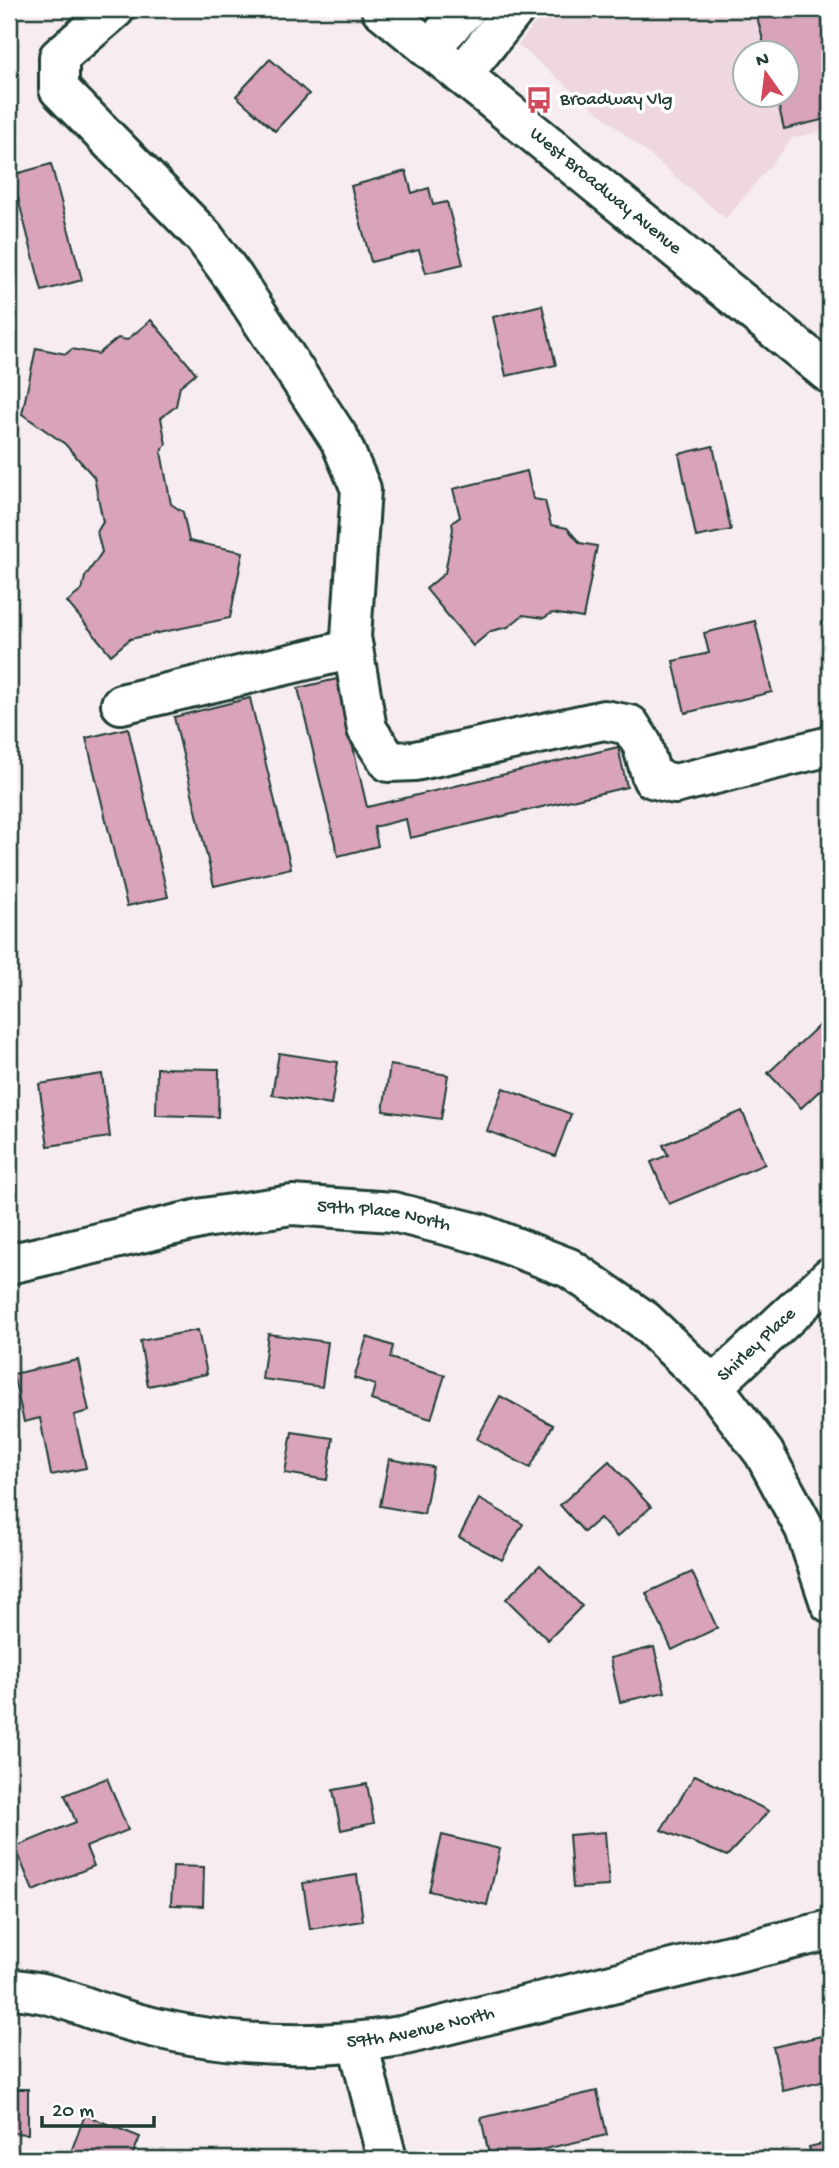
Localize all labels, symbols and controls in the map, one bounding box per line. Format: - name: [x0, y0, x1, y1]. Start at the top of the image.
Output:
- north arrow: [730, 38, 800, 108]
- text: N: [754, 48, 772, 74]
- bus stop icon: Broadway Vlg: [524, 85, 554, 115]
- place label: Broadway Vlg: [559, 89, 673, 112]
- street label: West Broadway Avenue: [524, 123, 686, 260]
- street label: 59th Place North: [316, 1195, 453, 1237]
- street label: Shirley Place: [713, 1303, 801, 1387]
- street label: 59th Avenue North: [346, 2002, 497, 2054]
- scale bar: [42, 2084, 154, 2128]
- text: 20 m: [52, 2100, 94, 2125]

